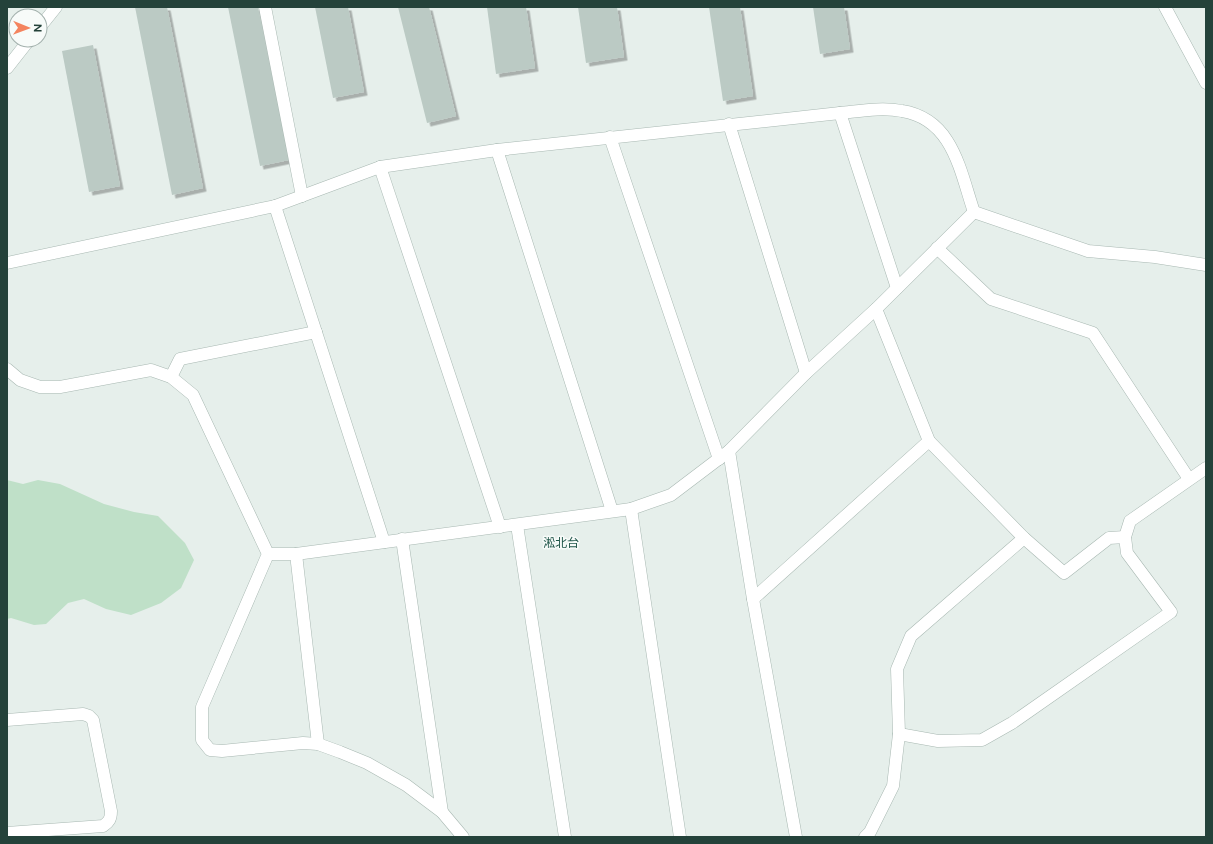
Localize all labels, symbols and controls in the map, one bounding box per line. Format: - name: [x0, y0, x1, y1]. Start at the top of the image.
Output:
- north arrow: [8, 8, 48, 48]
- text: N: [31, 24, 44, 33]
- district label: 淞北台: [543, 536, 579, 550]

